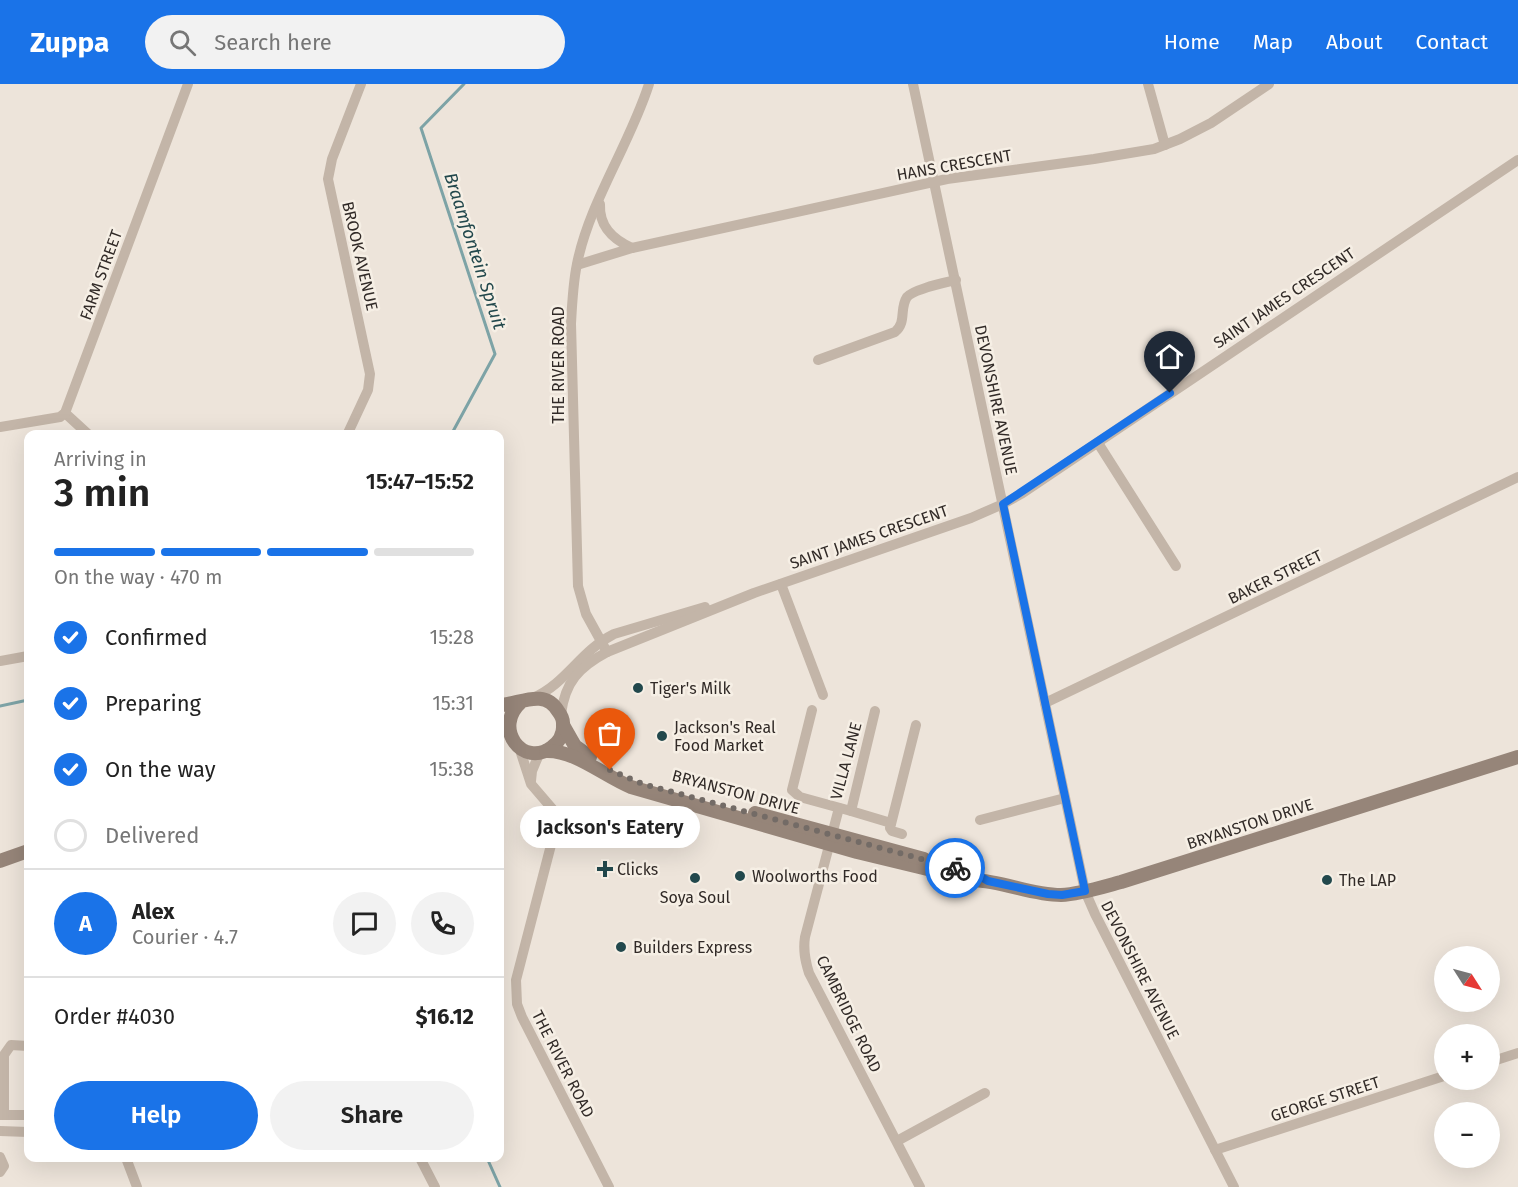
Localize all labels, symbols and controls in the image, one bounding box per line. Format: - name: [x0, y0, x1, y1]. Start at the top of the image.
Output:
- search box: [145, 15, 565, 69]
- text: Zuppa: [30, 26, 109, 59]
- icon: search: [166, 26, 199, 59]
- text: Search here: [214, 29, 332, 56]
- text: Home: [1164, 29, 1220, 55]
- text: Map: [1253, 29, 1293, 55]
- text: About: [1326, 29, 1383, 55]
- text: Contact: [1416, 29, 1488, 55]
- street label: HANS CRESCENT: [895, 145, 1014, 184]
- water label: Braamfontein Spruit: [439, 170, 511, 333]
- street label: BROOK AVENUE: [338, 200, 382, 312]
- street label: FARM STREET: [76, 227, 126, 323]
- street label: SAINT JAMES CRESCENT: [1210, 243, 1359, 352]
- street label: THE RIVER ROAD: [549, 306, 568, 424]
- street label: DEVONSHIRE AVENUE: [971, 323, 1021, 477]
- pin: [1144, 331, 1195, 393]
- icon: home: [1153, 340, 1186, 373]
- text: Arriving in: [54, 447, 147, 471]
- text: 15:47–15:52: [366, 468, 474, 495]
- text: 3 min: [54, 470, 150, 516]
- street label: SAINT JAMES CRESCENT: [787, 501, 951, 573]
- street label: BAKER STREET: [1225, 546, 1326, 608]
- text: On the way · 470 m: [54, 565, 222, 589]
- icon: check: [54, 621, 87, 654]
- text: Confirmed: [105, 624, 208, 651]
- text: 15:28: [430, 625, 474, 649]
- place label: Tiger's Milk: [650, 679, 732, 698]
- marker: Tiger's Milk: [631, 681, 645, 695]
- icon: check: [54, 687, 87, 720]
- text: Preparing: [105, 690, 201, 717]
- text: 15:31: [432, 691, 474, 715]
- pin: [584, 708, 635, 770]
- icon: bag: [593, 717, 626, 750]
- place label: Jackson's Real Food Market: [674, 718, 776, 755]
- street label: VILLA LANE: [827, 720, 865, 802]
- marker: Jackson's Real Food Market: [655, 729, 669, 743]
- icon: check: [54, 753, 87, 786]
- text: On the way: [105, 756, 216, 783]
- text: 15:38: [429, 757, 474, 781]
- street label: BRYANSTON DRIVE: [670, 766, 802, 818]
- street label: BRYANSTON DRIVE: [1184, 795, 1316, 853]
- callout: Jackson's Eatery: [520, 806, 700, 848]
- text: Jackson's Eatery: [537, 815, 683, 839]
- text: Delivered: [105, 822, 200, 849]
- courier: [925, 838, 985, 898]
- icon: bike: [939, 852, 972, 885]
- place label: Clicks: [617, 860, 658, 879]
- marker: Clicks: [598, 862, 612, 876]
- place label: Woolworths Food: [752, 867, 878, 886]
- marker: Woolworths Food: [733, 869, 747, 883]
- marker: Soya Soul: [688, 871, 702, 885]
- place label: The LAP: [1339, 871, 1396, 890]
- marker: The LAP: [1320, 873, 1334, 887]
- place label: Soya Soul: [660, 888, 731, 907]
- button: chat: [333, 892, 396, 955]
- button: phone: [411, 892, 474, 955]
- text: Alex: [132, 898, 175, 925]
- street label: DEVONSHIRE AVENUE: [1097, 898, 1183, 1042]
- text: A: [79, 910, 92, 937]
- text: Courier · 4.7: [132, 925, 238, 949]
- place label: Builders Express: [633, 938, 752, 957]
- marker: Builders Express: [614, 940, 628, 954]
- north arrow: [1434, 946, 1500, 1012]
- map controls: [1434, 946, 1500, 1168]
- street label: CAMBRIDGE ROAD: [812, 952, 886, 1076]
- text: Order #4030: [54, 1003, 175, 1030]
- text: $16.12: [415, 1003, 474, 1030]
- street label: THE RIVER ROAD: [528, 1007, 598, 1121]
- button: +: [1434, 1024, 1500, 1090]
- street label: GEORGE STREET: [1268, 1072, 1383, 1126]
- button: Help: [54, 1081, 258, 1150]
- button: Share: [270, 1081, 474, 1150]
- button: −: [1434, 1102, 1500, 1168]

